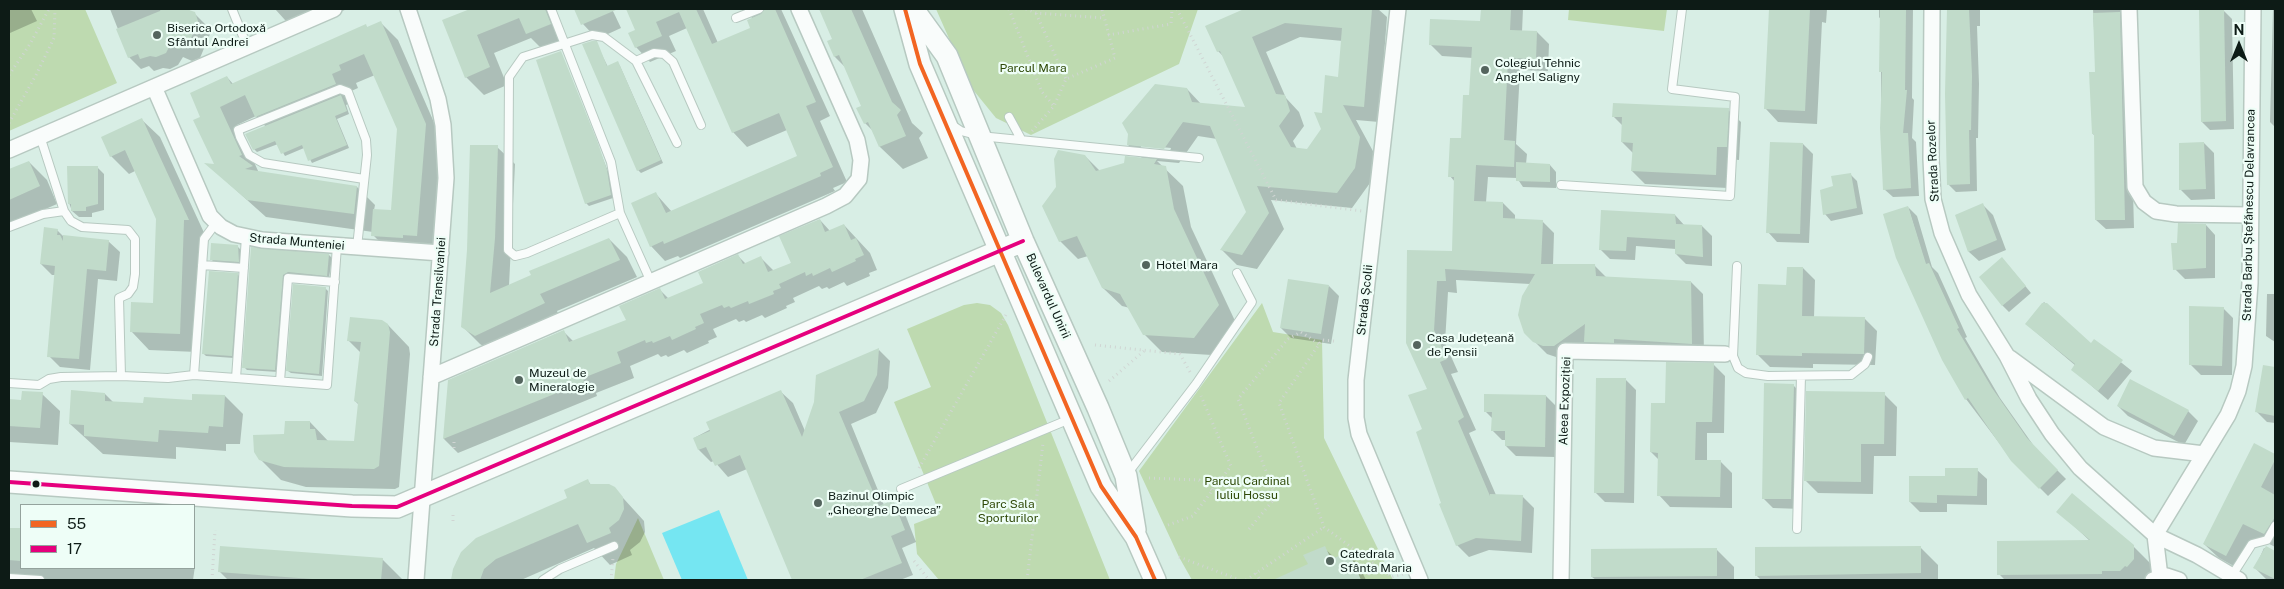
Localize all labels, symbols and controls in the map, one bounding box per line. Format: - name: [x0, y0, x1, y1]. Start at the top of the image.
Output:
- north arrow: [2214, 20, 2264, 70]
- place label: Biserica Ortodoxă Sfântul Andrei: [167, 21, 266, 49]
- text: N: [2234, 22, 2244, 38]
- marker: Biserica Ortodoxă Sfântul Andrei: [151, 29, 163, 41]
- place label: Colegiul Tehnic Anghel Saligny: [1495, 56, 1581, 84]
- park label: Parcul Mara: [999, 61, 1067, 75]
- marker: Colegiul Tehnic Anghel Saligny: [1479, 64, 1491, 76]
- street label: Strada Barbu Ștefănescu Delavrancea: [2240, 109, 2258, 321]
- street label: Strada Rozelor: [1924, 120, 1942, 202]
- street label: Strada Munteniei: [249, 231, 345, 253]
- street label: Strada Transilvaniei: [427, 237, 449, 347]
- street label: Bulevardul Unirii: [1023, 251, 1073, 341]
- place label: Hotel Mara: [1156, 258, 1218, 272]
- marker: Hotel Mara: [1140, 259, 1152, 271]
- street label: Strada Școlii: [1354, 264, 1376, 336]
- place label: Casa Județeană de Pensii: [1427, 331, 1514, 359]
- marker: Casa Județeană de Pensii: [1411, 339, 1423, 351]
- street label: Aleea Expoziției: [1556, 356, 1574, 446]
- place label: Muzeul de Mineralogie: [529, 366, 595, 394]
- marker: Muzeul de Mineralogie: [513, 374, 525, 386]
- park label: Parcul Cardinal Iuliu Hossu: [1204, 474, 1290, 502]
- unlabelled marker: [31, 479, 41, 489]
- place label: Bazinul Olimpic „Gheorghe Demeca”: [828, 489, 941, 517]
- marker: Bazinul Olimpic „Gheorghe Demeca”: [812, 497, 824, 509]
- park label: Parc Sala Sporturilor: [978, 497, 1038, 525]
- legend: [20, 504, 195, 569]
- text: 55: [67, 515, 86, 532]
- text: 17: [67, 540, 82, 557]
- place label: Catedrala Sfânta Maria: [1340, 547, 1412, 575]
- marker: Catedrala Sfânta Maria: [1324, 555, 1336, 567]

